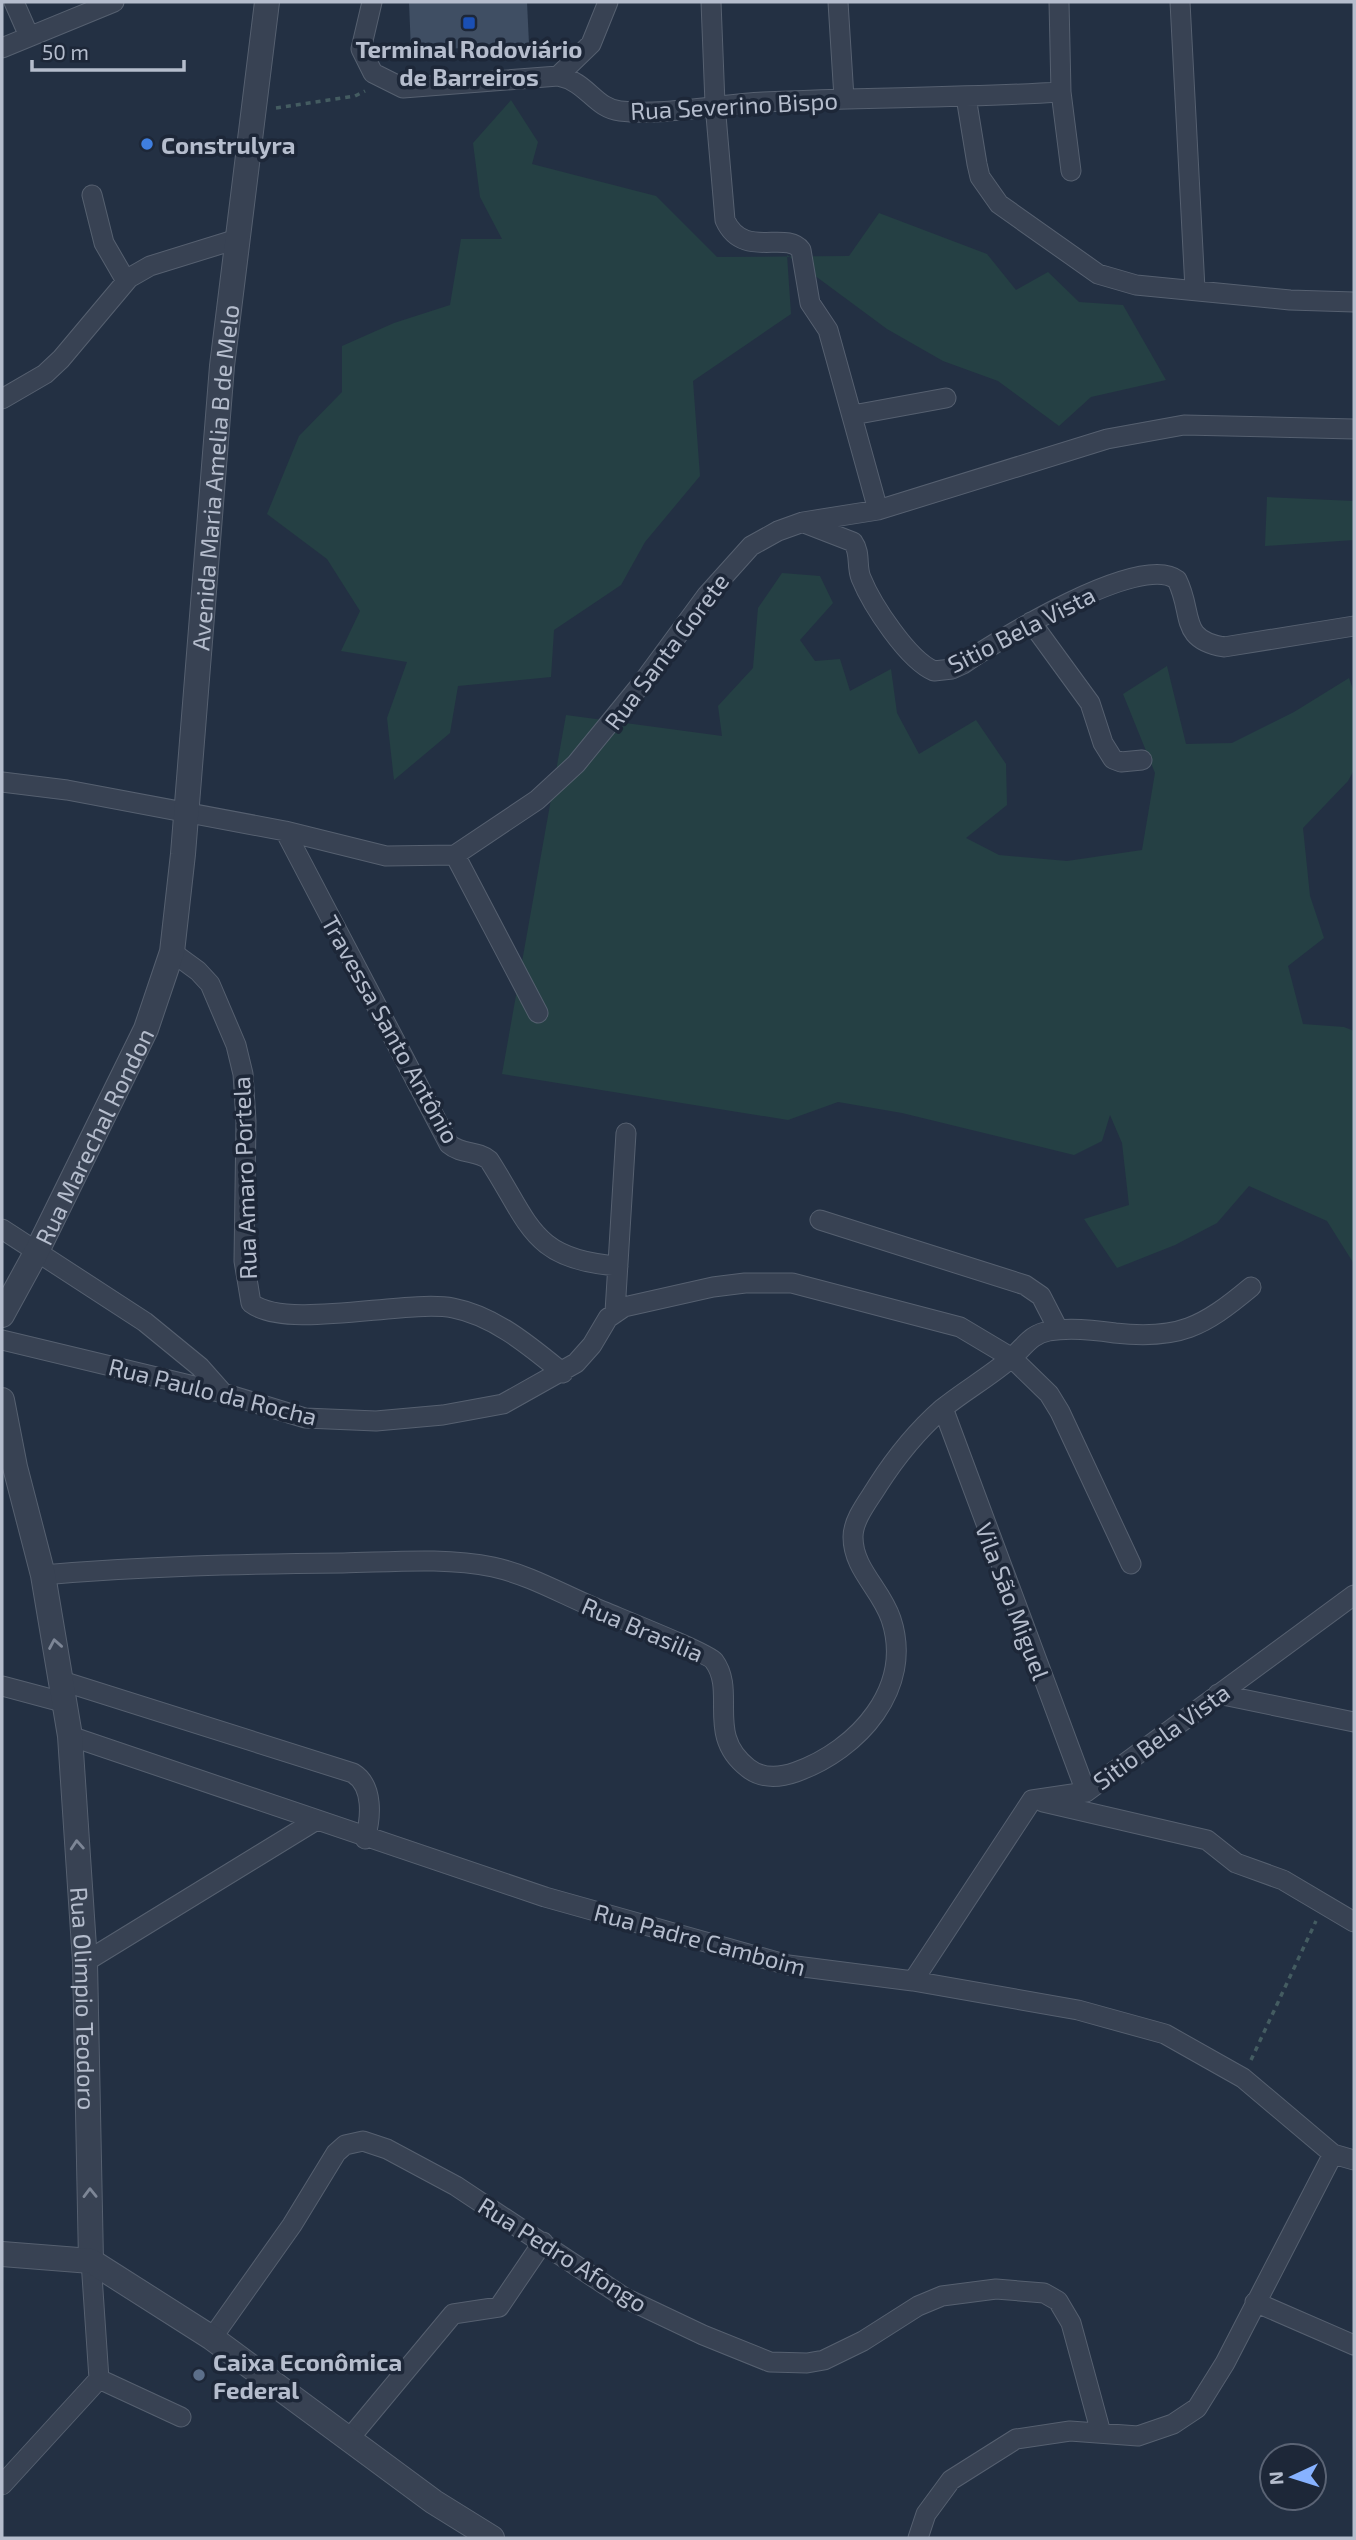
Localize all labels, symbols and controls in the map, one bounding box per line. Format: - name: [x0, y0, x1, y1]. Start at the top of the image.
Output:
- marker: Terminal Rodoviário de Barreiros: [461, 15, 477, 31]
- scale bar: [32, 28, 184, 72]
- place label: Terminal Rodoviário de Barreiros: [356, 34, 582, 91]
- text: 50 m: [42, 39, 89, 64]
- street label: Rua Severino Bispo: [629, 85, 839, 125]
- place label: Construlyra: [161, 130, 295, 159]
- marker: Construlyra: [139, 136, 155, 152]
- street label: Avenida Maria Amelia B de Melo: [185, 303, 244, 652]
- street label: Rua Santa Gorete: [598, 567, 734, 735]
- street label: Sitio Bela Vista: [942, 579, 1100, 679]
- street label: Travessa Santo Antônio: [316, 910, 466, 1148]
- street label: Rua Marechal Rondon: [28, 1023, 159, 1249]
- street label: Rua Amaro Portela: [226, 1076, 262, 1280]
- street label: Rua Paulo da Rocha: [106, 1351, 320, 1431]
- street label: Vila São Miguel: [970, 1518, 1056, 1684]
- street label: Rua Brasilia: [578, 1590, 708, 1668]
- one-way arrow: [48, 1638, 63, 1650]
- street label: Sitio Bela Vista: [1087, 1677, 1235, 1795]
- one-way arrow: [70, 1840, 85, 1851]
- street label: Rua Olimpio Teodoro: [66, 1886, 102, 2111]
- street label: Rua Padre Camboim: [591, 1897, 809, 1981]
- one-way arrow: [82, 2187, 98, 2198]
- street label: Rua Pedro Afongo: [473, 2190, 653, 2318]
- place label: Caixa Econômica Federal: [213, 2347, 402, 2404]
- marker: Caixa Econômica Federal: [191, 2367, 207, 2383]
- north arrow: [1258, 2442, 1328, 2512]
- text: N: [1264, 2471, 1287, 2486]

